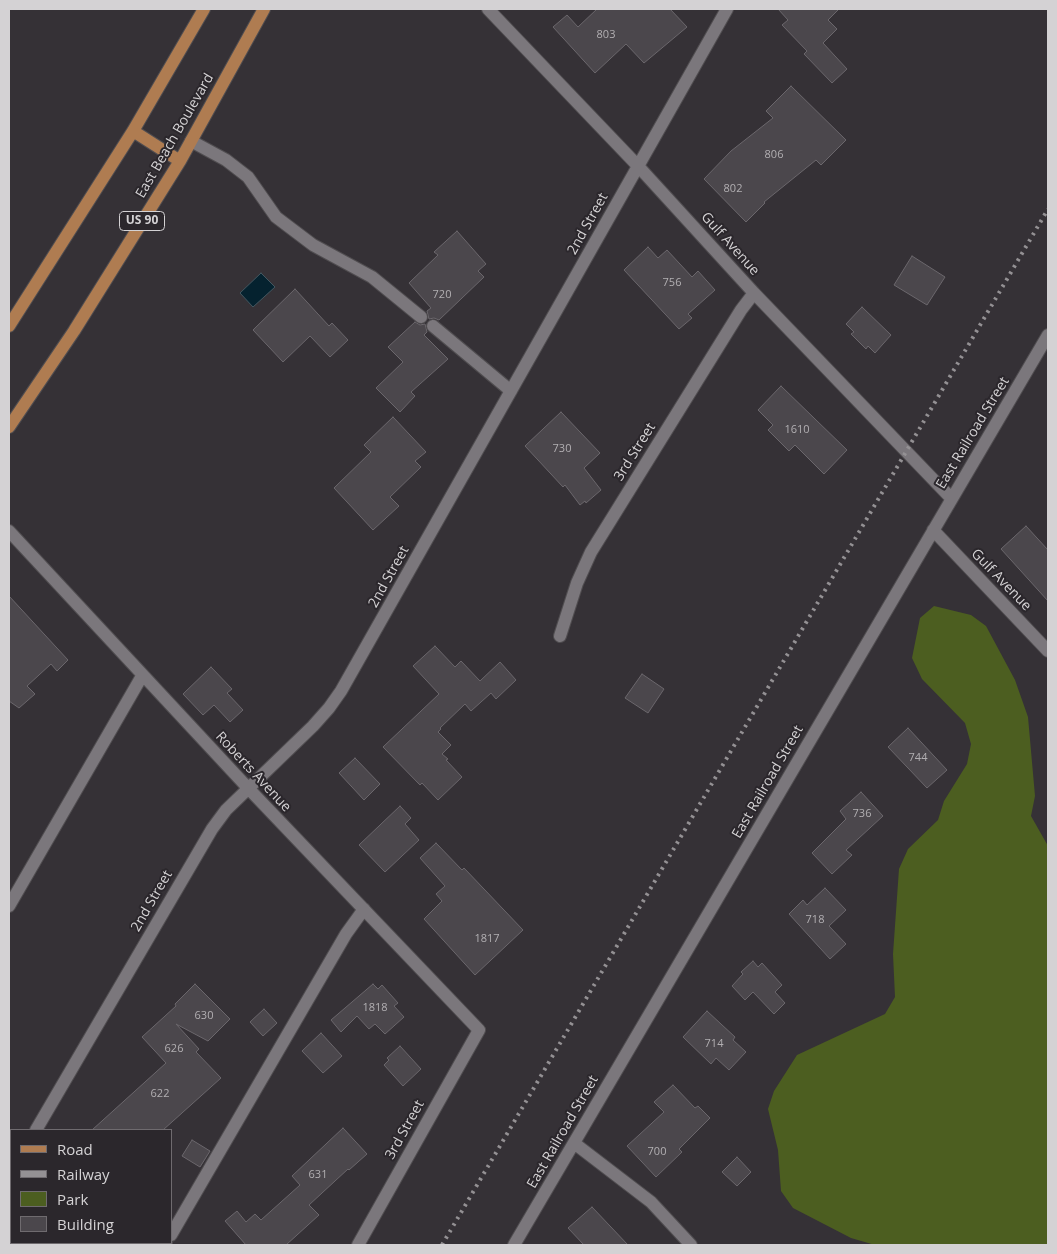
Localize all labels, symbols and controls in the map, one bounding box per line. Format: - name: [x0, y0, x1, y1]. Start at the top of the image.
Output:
- house number: 803: [597, 28, 615, 42]
- street label: East Beach Boulevard: [132, 71, 218, 201]
- house number: 806: [765, 148, 783, 162]
- house number: 802: [724, 182, 742, 196]
- street label: 2nd Street: [564, 190, 612, 258]
- street label: Gulf Avenue: [697, 209, 763, 279]
- road number: US 90: [120, 212, 164, 230]
- house number: 756: [663, 276, 681, 290]
- house number: 720: [433, 288, 451, 302]
- street label: East Railroad Street: [933, 374, 1013, 492]
- street label: 3rd Street: [611, 420, 659, 484]
- house number: 1610: [784, 423, 810, 437]
- house number: 730: [553, 442, 571, 456]
- street label: 2nd Street: [365, 543, 413, 611]
- street label: Gulf Avenue: [967, 546, 1035, 614]
- street label: East Railroad Street: [729, 723, 807, 841]
- street label: Roberts Avenue: [212, 729, 294, 815]
- house number: 744: [909, 751, 927, 765]
- house number: 736: [853, 807, 871, 821]
- street label: 2nd Street: [128, 867, 176, 935]
- house number: 718: [806, 913, 824, 927]
- house number: 1817: [474, 932, 500, 946]
- house number: 1818: [362, 1001, 388, 1015]
- house number: 630: [195, 1009, 213, 1023]
- house number: 714: [705, 1037, 723, 1051]
- house number: 626: [165, 1042, 183, 1056]
- street label: East Railroad Street: [524, 1073, 602, 1191]
- house number: 622: [151, 1087, 169, 1101]
- street label: 3rd Street: [382, 1097, 428, 1163]
- legend: [10, 1129, 172, 1244]
- text: Road: [57, 1139, 93, 1159]
- house number: 700: [648, 1145, 666, 1159]
- text: Railway: [57, 1164, 110, 1184]
- house number: 631: [309, 1168, 327, 1182]
- text: Park: [57, 1189, 88, 1209]
- text: Building: [57, 1214, 114, 1234]

